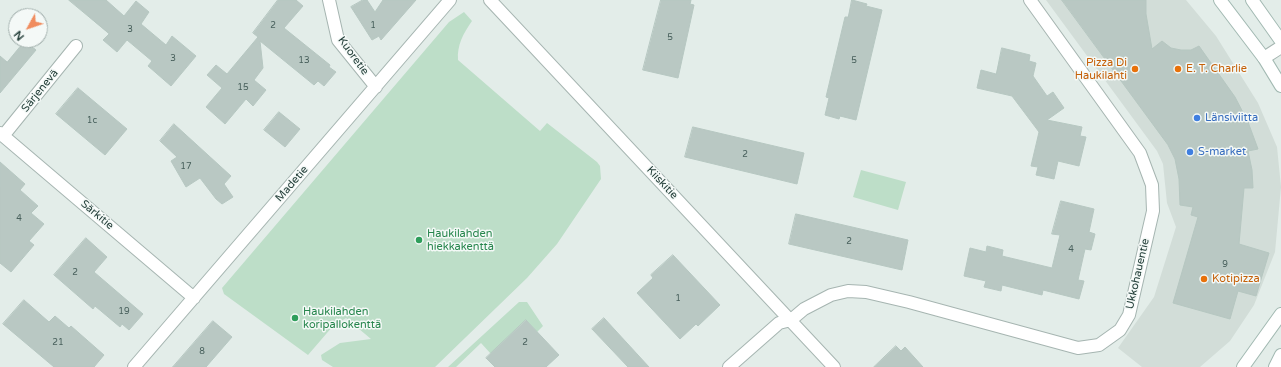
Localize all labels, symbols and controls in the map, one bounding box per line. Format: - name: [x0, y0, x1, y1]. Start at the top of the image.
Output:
- north arrow: [8, 8, 48, 48]
- house number: 2: [270, 21, 276, 31]
- house number: 1: [370, 21, 376, 31]
- house number: 3: [127, 25, 133, 35]
- text: N: [11, 28, 27, 43]
- house number: 5: [667, 33, 673, 43]
- street label: Kuoretie: [335, 34, 371, 78]
- house number: 3: [170, 54, 176, 64]
- house number: 13: [298, 56, 310, 66]
- house number: 5: [851, 56, 857, 66]
- place label: Pizza Di Haukilahti: [1075, 56, 1127, 82]
- place label: E. T. Charlie: [1186, 62, 1247, 76]
- marker: Pizza Di Haukilahti: [1130, 64, 1140, 74]
- marker: E. T. Charlie: [1173, 64, 1183, 74]
- street label: Särjenevä: [19, 67, 61, 115]
- house number: 15: [237, 83, 249, 93]
- place label: Länsiviitta: [1205, 111, 1258, 125]
- marker: Länsiviitta: [1192, 113, 1202, 123]
- house number: 1c: [87, 116, 97, 126]
- place label: S-market: [1198, 145, 1246, 159]
- marker: S-market: [1185, 147, 1195, 157]
- house number: 2: [742, 150, 748, 160]
- house number: 17: [180, 162, 192, 172]
- street label: Madetie: [273, 163, 311, 205]
- street label: Kiiskitie: [644, 164, 680, 202]
- street label: Särkitie: [78, 197, 116, 233]
- house number: 4: [16, 214, 22, 224]
- place label: Haukilahden hiekkakenttä: [427, 227, 494, 253]
- marker: Haukilahden hiekkakenttä: [414, 235, 424, 245]
- house number: 2: [846, 237, 852, 247]
- street label: Ukkohauentie: [1123, 237, 1153, 311]
- house number: 4: [1068, 245, 1074, 255]
- house number: 9: [1222, 260, 1228, 270]
- house number: 2: [72, 268, 78, 278]
- place label: Kotipizza: [1212, 272, 1260, 286]
- marker: Kotipizza: [1199, 274, 1209, 284]
- house number: 1: [675, 294, 681, 304]
- place label: Haukilahden koripallokenttä: [303, 305, 381, 331]
- house number: 19: [118, 307, 130, 317]
- marker: Haukilahden koripallokenttä: [290, 313, 300, 323]
- house number: 21: [52, 338, 64, 348]
- house number: 2: [522, 338, 528, 348]
- house number: 8: [199, 347, 205, 357]

